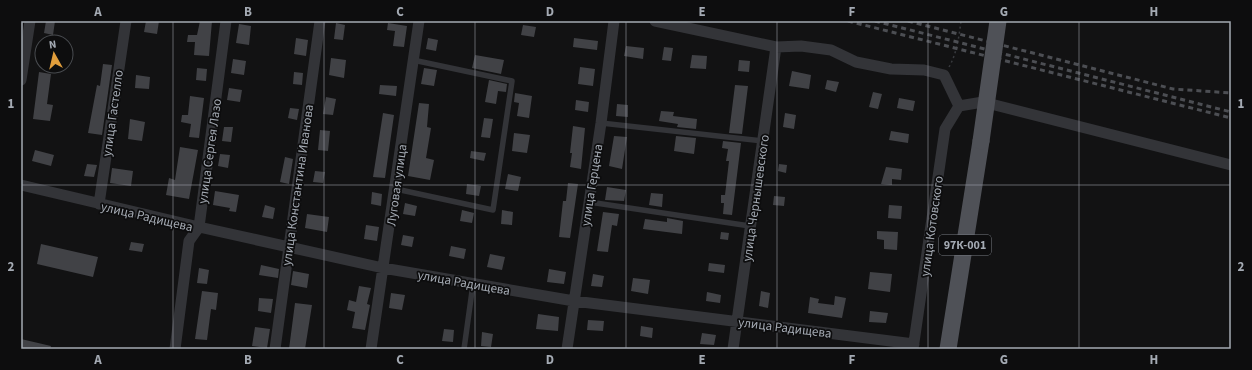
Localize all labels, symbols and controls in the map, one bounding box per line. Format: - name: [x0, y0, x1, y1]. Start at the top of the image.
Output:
- text: A: [93, 3, 102, 21]
- text: B: [244, 3, 252, 21]
- text: C: [396, 3, 404, 21]
- text: D: [546, 3, 554, 21]
- text: E: [698, 3, 706, 21]
- text: F: [849, 3, 856, 21]
- text: G: [1000, 3, 1008, 21]
- text: H: [1150, 3, 1158, 21]
- north arrow: [34, 34, 74, 74]
- text: N: [48, 37, 57, 53]
- street label: улица Гастелло: [98, 69, 128, 158]
- text: 1: [8, 95, 15, 113]
- text: 1: [1238, 95, 1245, 113]
- street label: улица Сергея Лазо: [194, 97, 226, 205]
- street label: улица Константина Иванова: [278, 103, 318, 267]
- street label: улица Чернышевского: [738, 134, 774, 263]
- street label: Луговая улица: [382, 143, 412, 227]
- street label: улица Герцена: [577, 143, 607, 228]
- street label: улица Котовского: [916, 175, 948, 278]
- street label: улица Радищева: [99, 198, 195, 236]
- road number: 97К-001: [939, 235, 991, 255]
- text: 2: [8, 258, 15, 276]
- text: 2: [1238, 258, 1245, 276]
- street label: улица Радищева: [416, 266, 512, 300]
- street label: улица Радищева: [737, 313, 833, 343]
- text: A: [93, 351, 102, 369]
- text: B: [244, 351, 252, 369]
- text: C: [396, 351, 404, 369]
- text: D: [546, 351, 554, 369]
- text: E: [698, 351, 706, 369]
- text: F: [849, 351, 856, 369]
- text: G: [1000, 351, 1008, 369]
- text: H: [1150, 351, 1158, 369]

